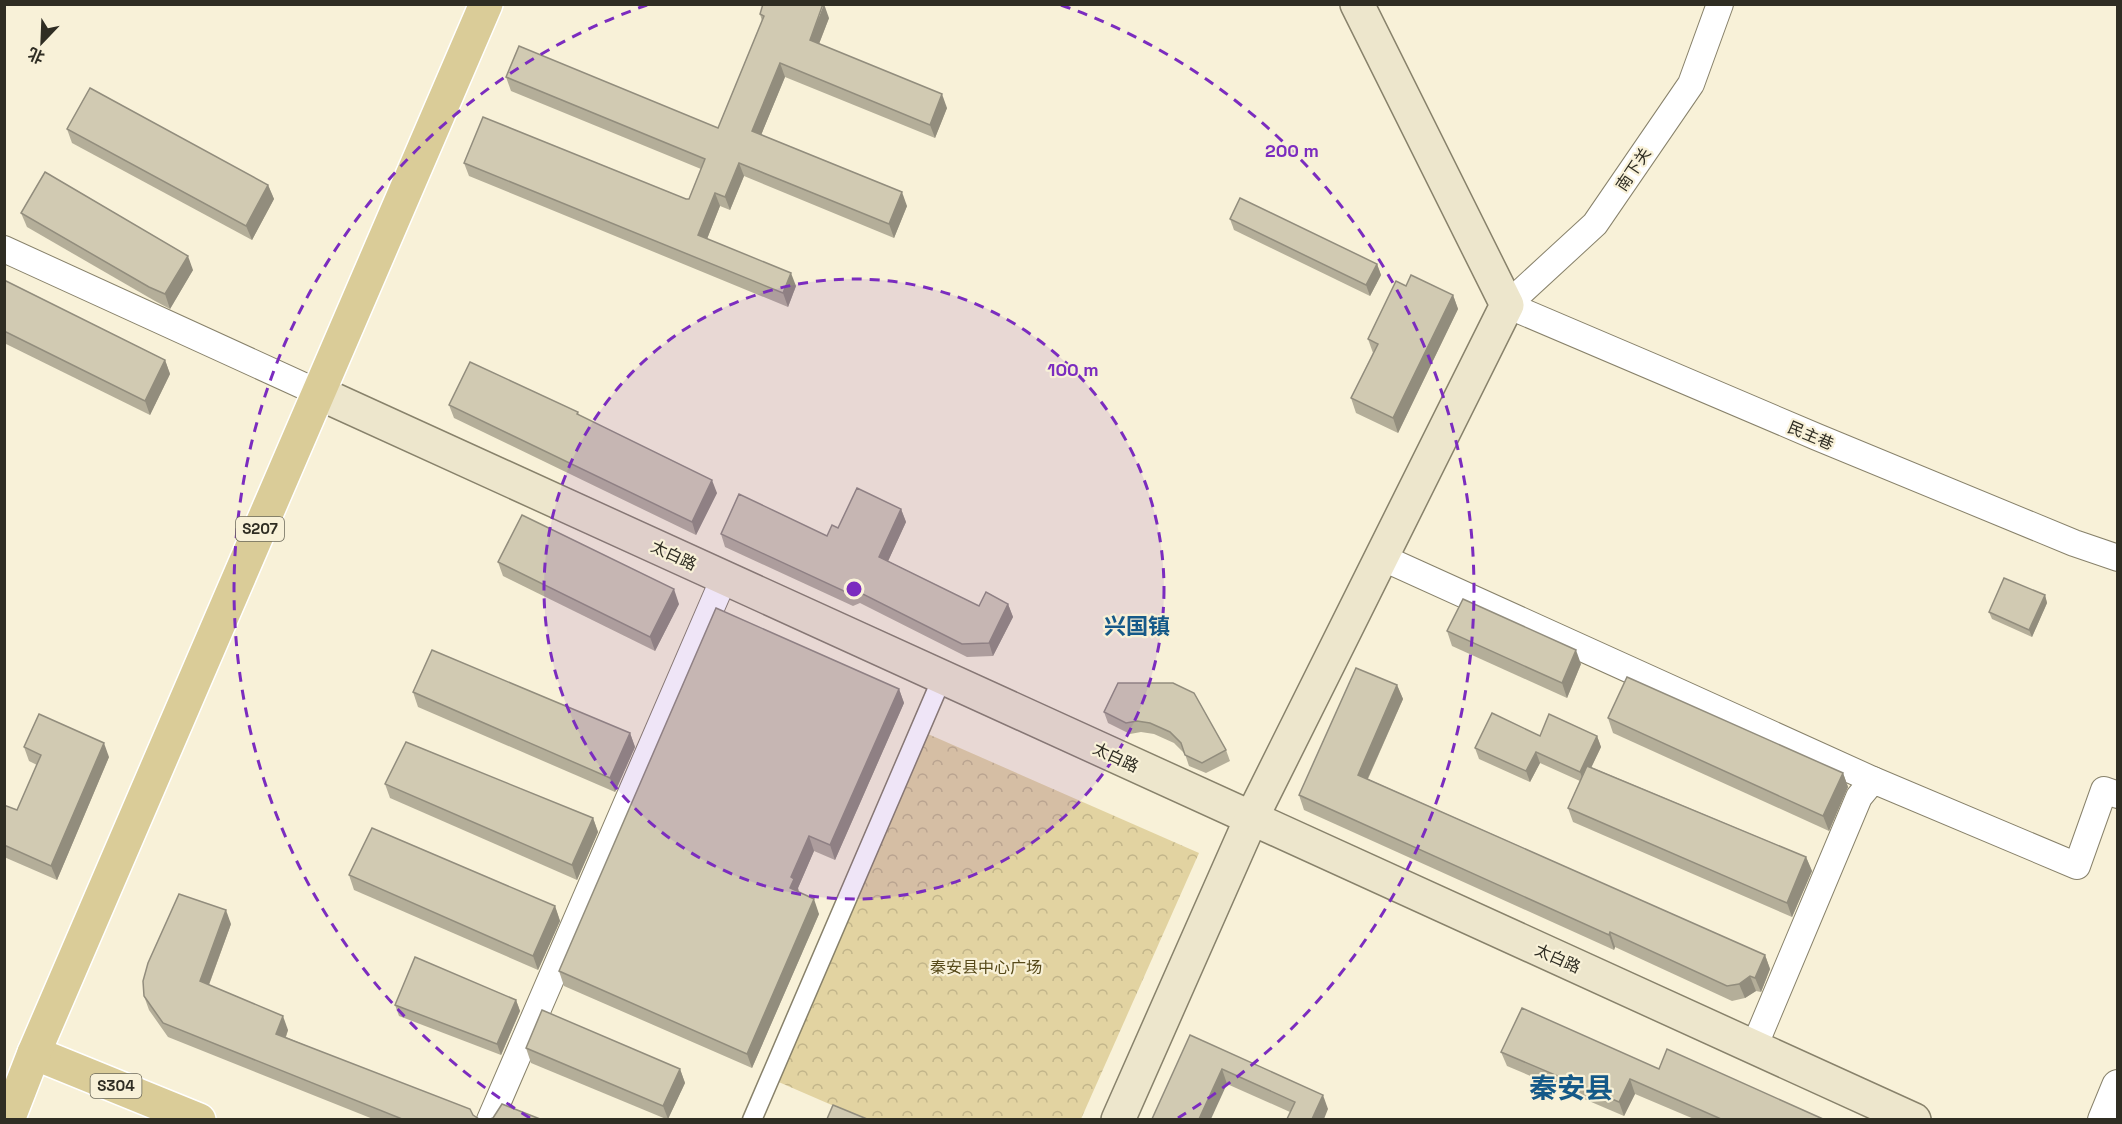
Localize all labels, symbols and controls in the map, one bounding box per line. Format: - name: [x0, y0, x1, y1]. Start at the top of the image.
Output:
- north arrow: [12, 12, 72, 72]
- text: 北: [25, 43, 48, 68]
- text: 200 m: [1265, 139, 1319, 162]
- street label: 南下关: [1611, 144, 1656, 195]
- text: 100 m: [1047, 358, 1099, 381]
- street label: 民主巷: [1785, 416, 1837, 455]
- road number: S207: [236, 517, 284, 541]
- street label: 太白路: [648, 536, 700, 575]
- centre of rings: [844, 579, 864, 599]
- district label: 兴国镇: [1104, 612, 1170, 640]
- street label: 太白路: [1090, 738, 1142, 777]
- street label: 太白路: [1532, 939, 1584, 978]
- park label: 秦安县中心广场: [930, 957, 1042, 978]
- district label: 秦安县: [1529, 1070, 1613, 1106]
- road number: S304: [90, 1074, 142, 1098]

